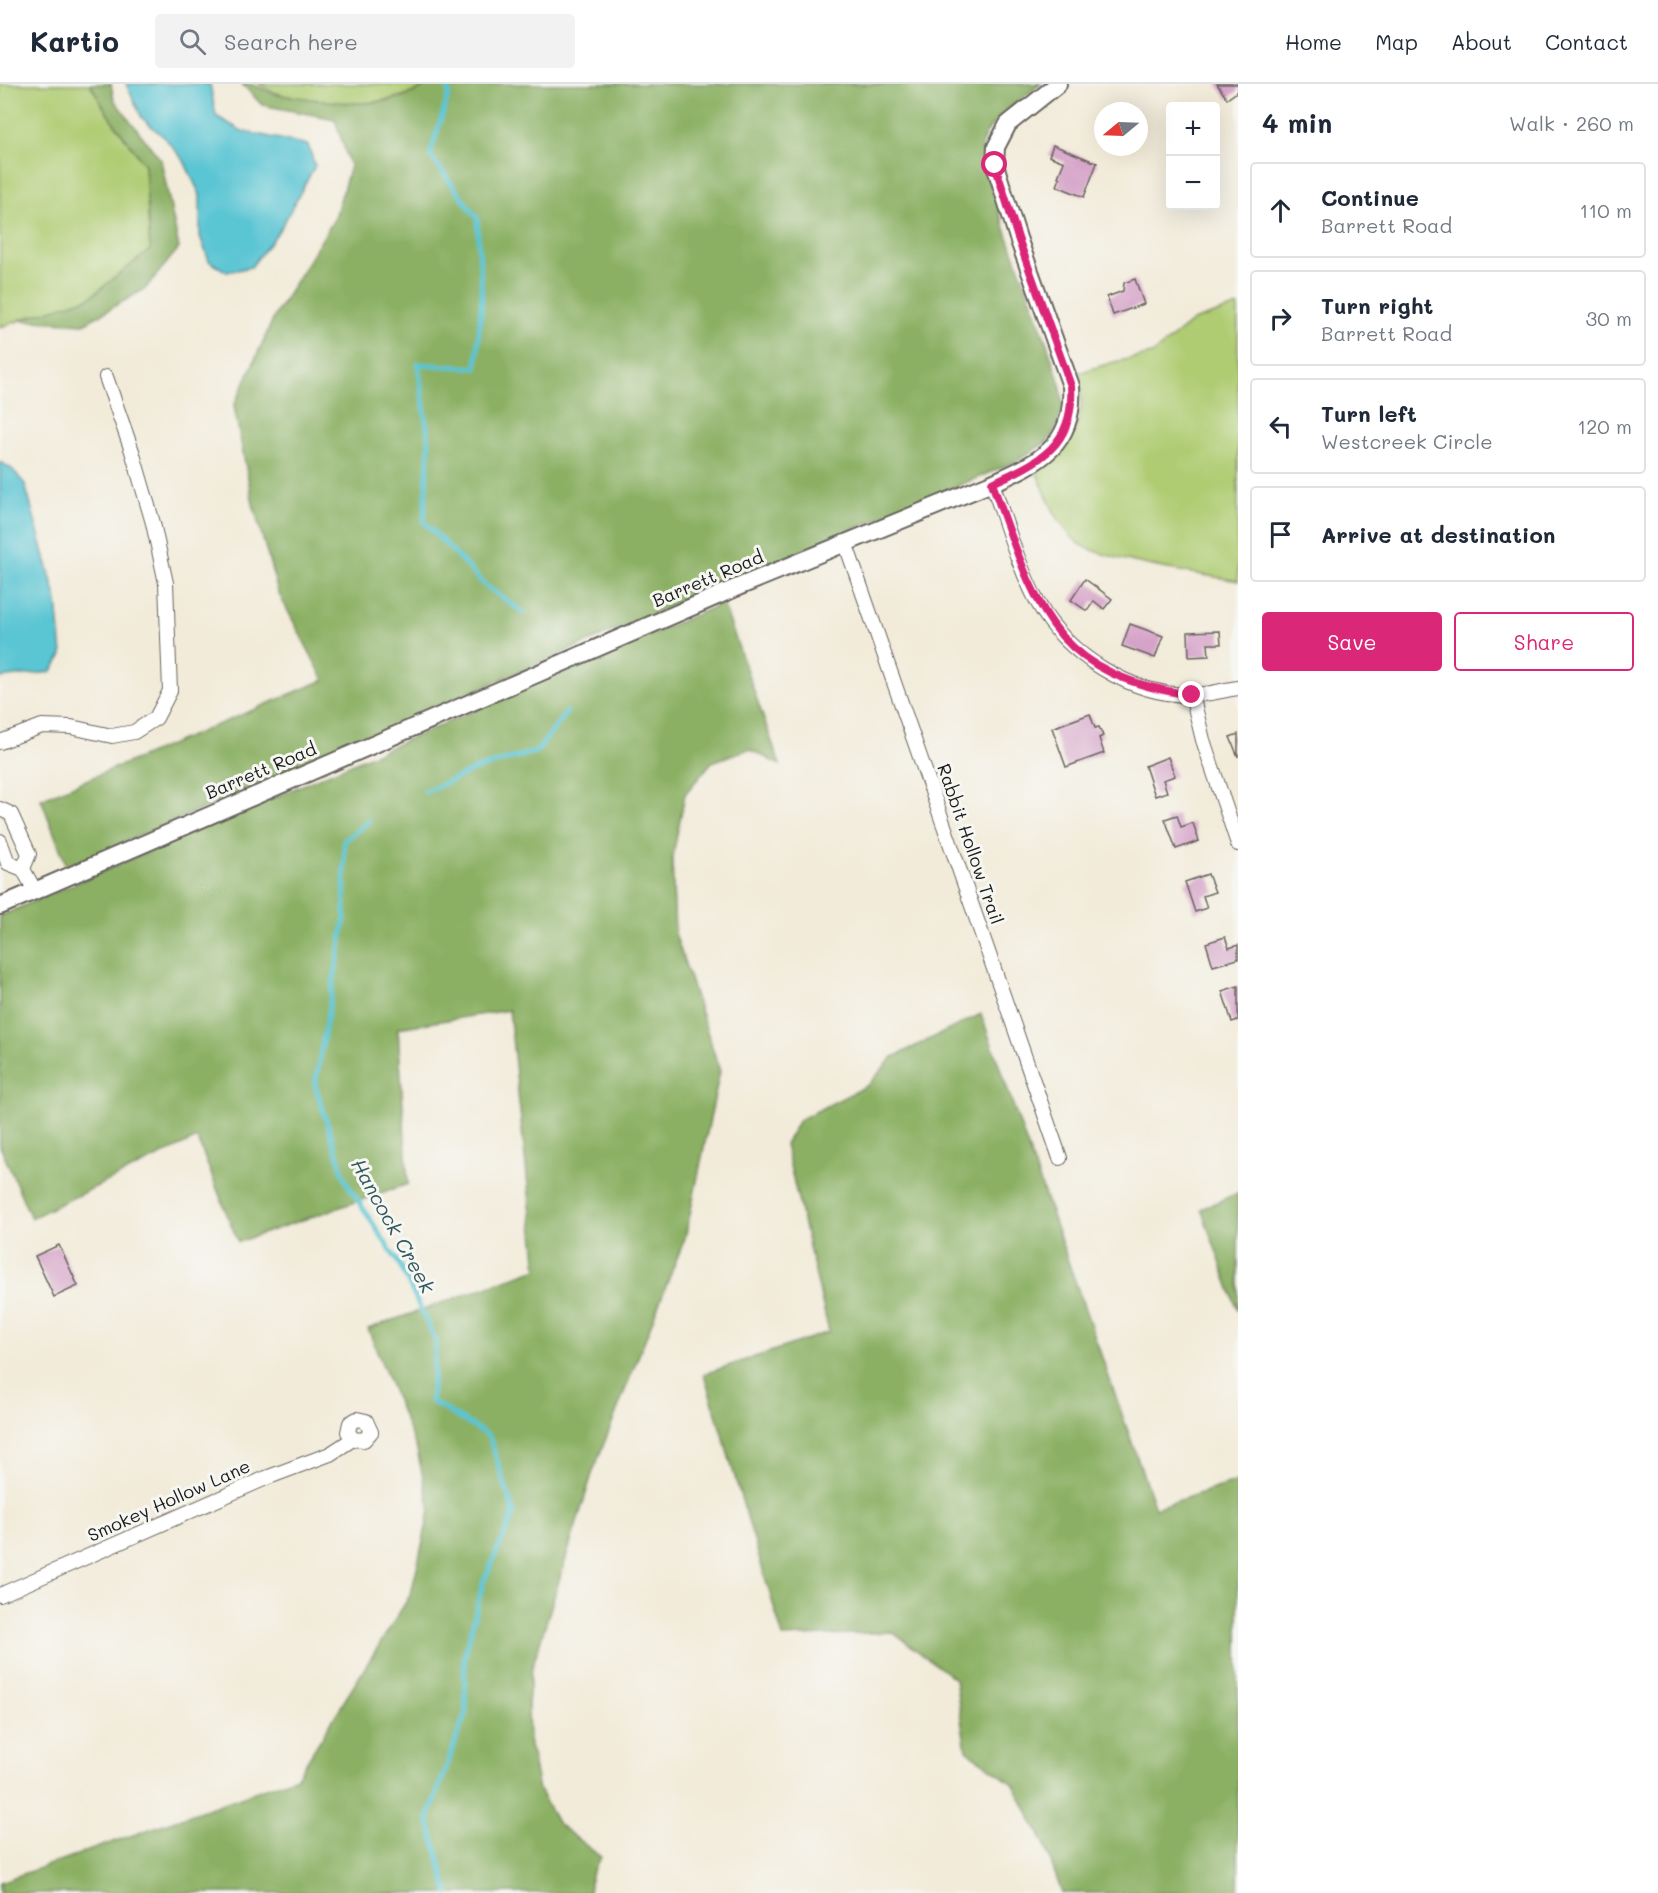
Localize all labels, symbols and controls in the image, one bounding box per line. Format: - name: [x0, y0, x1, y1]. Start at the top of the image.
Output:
- search box: [155, 14, 575, 68]
- text: Kartio: [30, 23, 119, 59]
- icon: search: [176, 25, 209, 58]
- text: Search here: [224, 27, 358, 56]
- text: Home: [1285, 28, 1342, 55]
- text: Map: [1375, 28, 1418, 55]
- text: About: [1451, 28, 1512, 55]
- text: Contact: [1545, 28, 1628, 55]
- north arrow: [1094, 102, 1148, 156]
- map controls: [1166, 102, 1220, 210]
- button: +: [1166, 102, 1220, 156]
- text: 4 min: [1262, 106, 1332, 140]
- text: Walk · 260 m: [1509, 110, 1634, 136]
- route start: [981, 151, 1007, 177]
- button: −: [1166, 156, 1220, 210]
- text: Continue: [1321, 183, 1419, 212]
- icon: ahead: [1264, 194, 1297, 227]
- text: 110 m: [1579, 197, 1632, 223]
- text: Barrett Road: [1321, 212, 1452, 238]
- text: Turn right: [1321, 291, 1433, 320]
- icon: right: [1264, 302, 1297, 335]
- text: 30 m: [1586, 305, 1632, 331]
- text: Barrett Road: [1321, 320, 1452, 346]
- text: Turn left: [1321, 399, 1417, 428]
- icon: left: [1264, 410, 1297, 443]
- text: 120 m: [1577, 413, 1632, 439]
- text: Westcreek Circle: [1321, 428, 1493, 454]
- icon: arrive: [1264, 518, 1297, 551]
- text: Arrive at destination: [1321, 520, 1556, 549]
- street label: Barrett Road: [649, 544, 767, 612]
- button: Save: [1262, 612, 1442, 671]
- button: Share: [1454, 612, 1634, 671]
- route end: [1178, 681, 1204, 707]
- street label: Barrett Road: [202, 736, 320, 804]
- street label: Rabbit Hollow Trail: [932, 760, 1010, 927]
- water label: Hancock Creek: [346, 1154, 442, 1298]
- street label: Smokey Hollow Lane: [83, 1453, 254, 1547]

